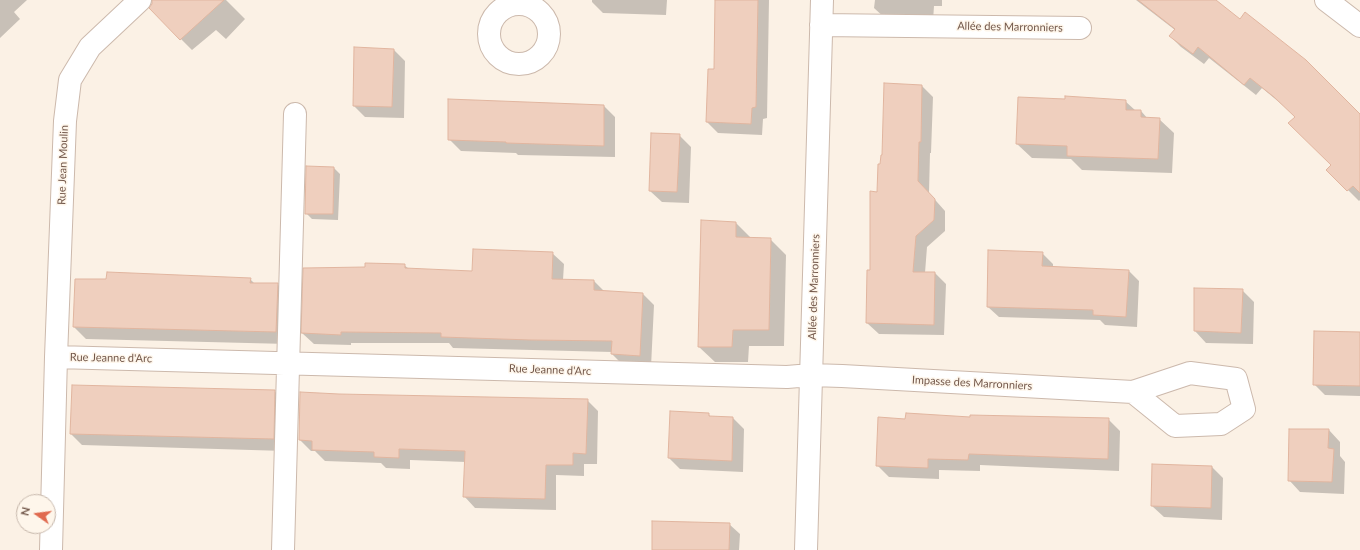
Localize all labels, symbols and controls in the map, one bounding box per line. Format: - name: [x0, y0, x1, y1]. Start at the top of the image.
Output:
- street label: Allée des Marronniers: [957, 19, 1063, 35]
- street label: Rue Jean Moulin: [55, 125, 71, 205]
- street label: Allée des Marronniers: [806, 234, 822, 340]
- street label: Rue Jeanne d'Arc: [70, 351, 152, 365]
- street label: Rue Jeanne d'Arc: [509, 362, 591, 378]
- street label: Impasse des Marronniers: [912, 373, 1032, 393]
- north arrow: [16, 494, 56, 534]
- text: N: [18, 506, 32, 517]

